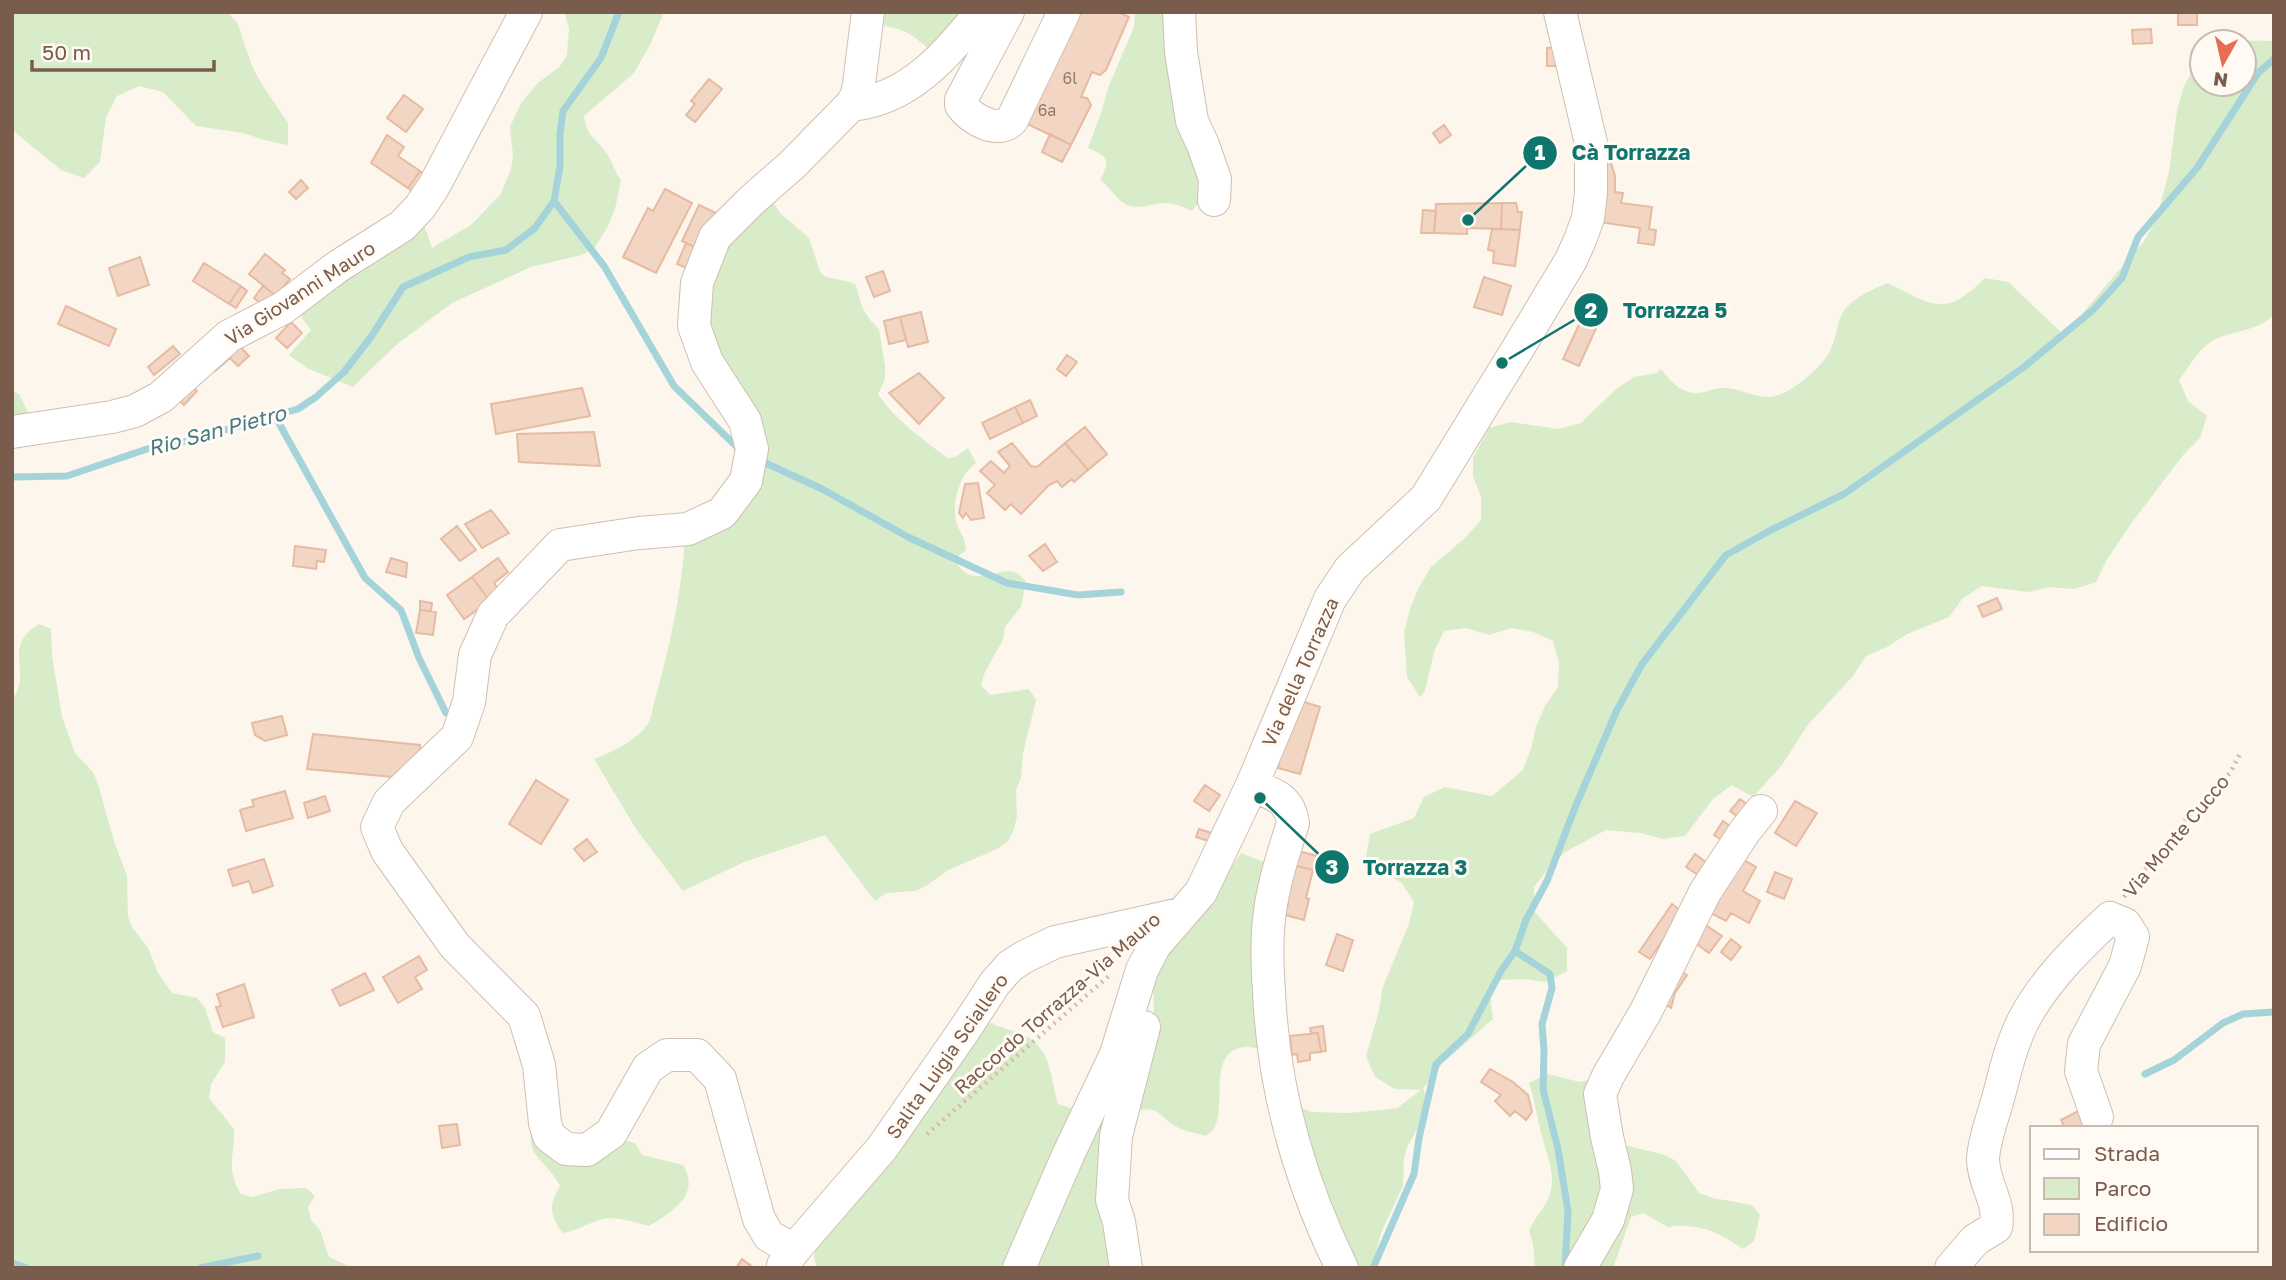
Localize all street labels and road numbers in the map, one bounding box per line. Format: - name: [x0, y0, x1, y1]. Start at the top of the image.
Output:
- street label: Via Giovanni Mauro: [220, 236, 379, 350]
- street label: Via della Torrazza: [1256, 594, 1343, 750]
- street label: Via Monte Cucco: [2118, 770, 2233, 901]
- street label: Raccordo Torrazza-Via Mauro: [949, 907, 1164, 1098]
- street label: Salita Luigia Sciallero: [881, 969, 1012, 1143]

